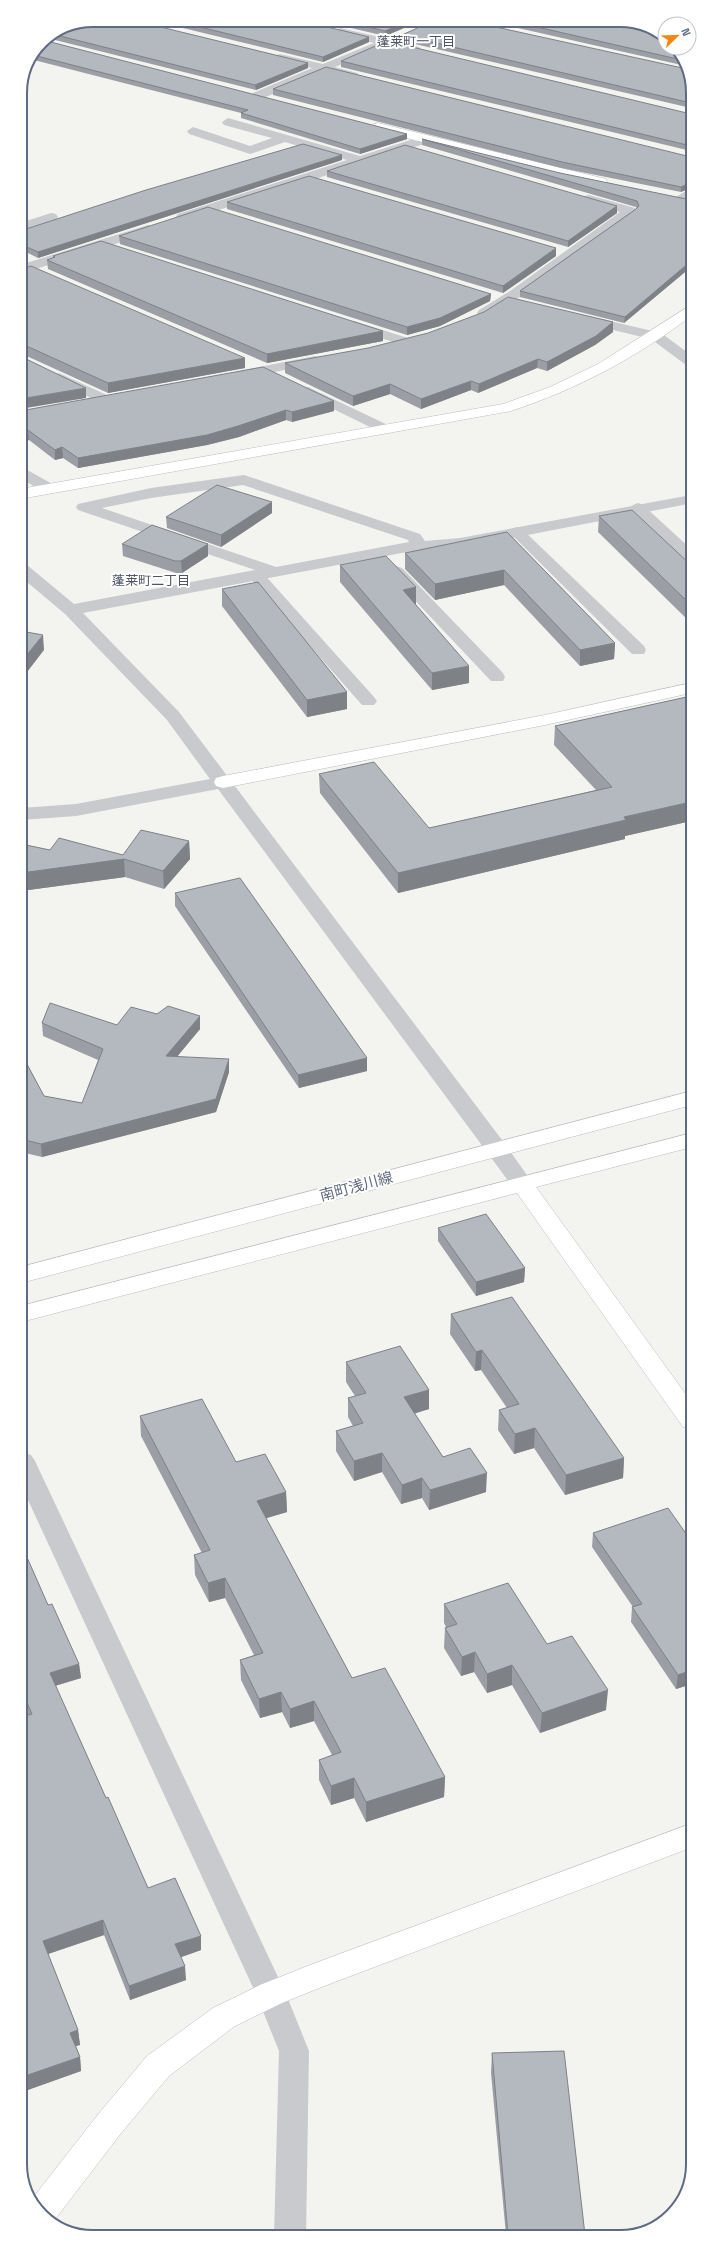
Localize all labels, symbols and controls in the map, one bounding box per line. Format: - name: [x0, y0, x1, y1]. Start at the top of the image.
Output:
- north arrow: [657, 16, 697, 56]
- text: N: [678, 26, 694, 38]
- district label: 蓬莱町一丁目: [377, 33, 455, 50]
- district label: 蓬莱町二丁目: [112, 572, 190, 589]
- street label: 南町浅川線: [317, 1167, 395, 1205]

